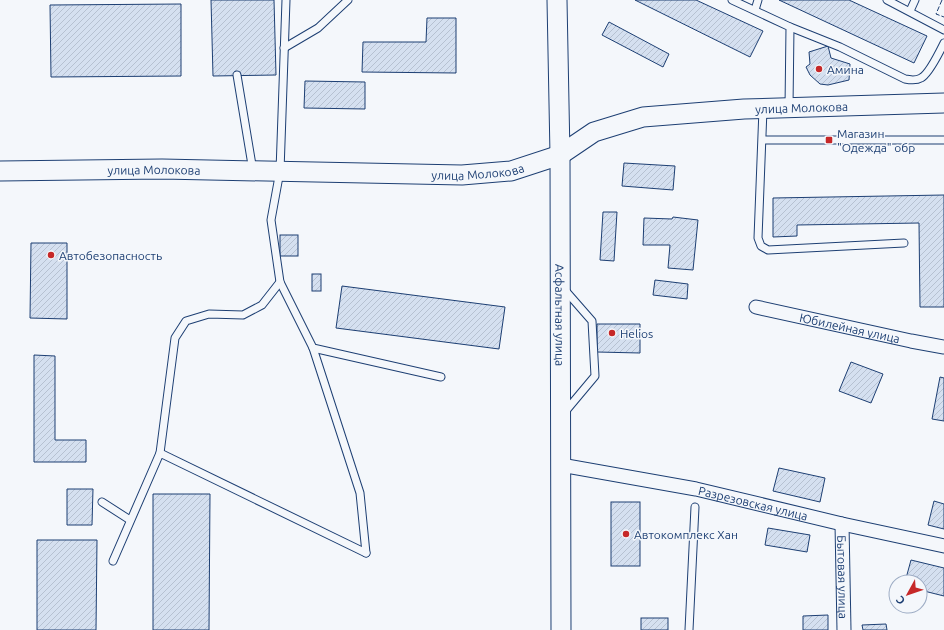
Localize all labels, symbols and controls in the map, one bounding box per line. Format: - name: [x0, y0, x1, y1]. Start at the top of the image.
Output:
- place label: Амина: [827, 63, 864, 76]
- marker: Амина: [814, 64, 824, 74]
- street label: улица Молокова: [755, 99, 848, 115]
- place label: Магазин "Одежда" обр: [837, 127, 915, 154]
- marker: Магазин "Одежда" обр: [824, 135, 834, 145]
- street label: улица Молокова: [431, 161, 526, 182]
- street label: улица Молокова: [107, 162, 201, 176]
- place label: Автобезопасность: [59, 249, 162, 262]
- marker: Автобезопасность: [46, 250, 56, 260]
- street label: Асфальтная улица: [554, 264, 567, 366]
- street label: Юбилейная улица: [798, 310, 901, 345]
- place label: Helios: [620, 327, 653, 340]
- marker: Helios: [607, 328, 617, 338]
- street label: Разрезовская улица: [697, 483, 809, 522]
- place label: Автокомплекс Хан: [634, 528, 738, 541]
- marker: Автокомплекс Хан: [621, 529, 631, 539]
- street label: Бытовая улица: [836, 535, 850, 619]
- north arrow: [888, 574, 928, 614]
- text: С: [893, 594, 907, 607]

